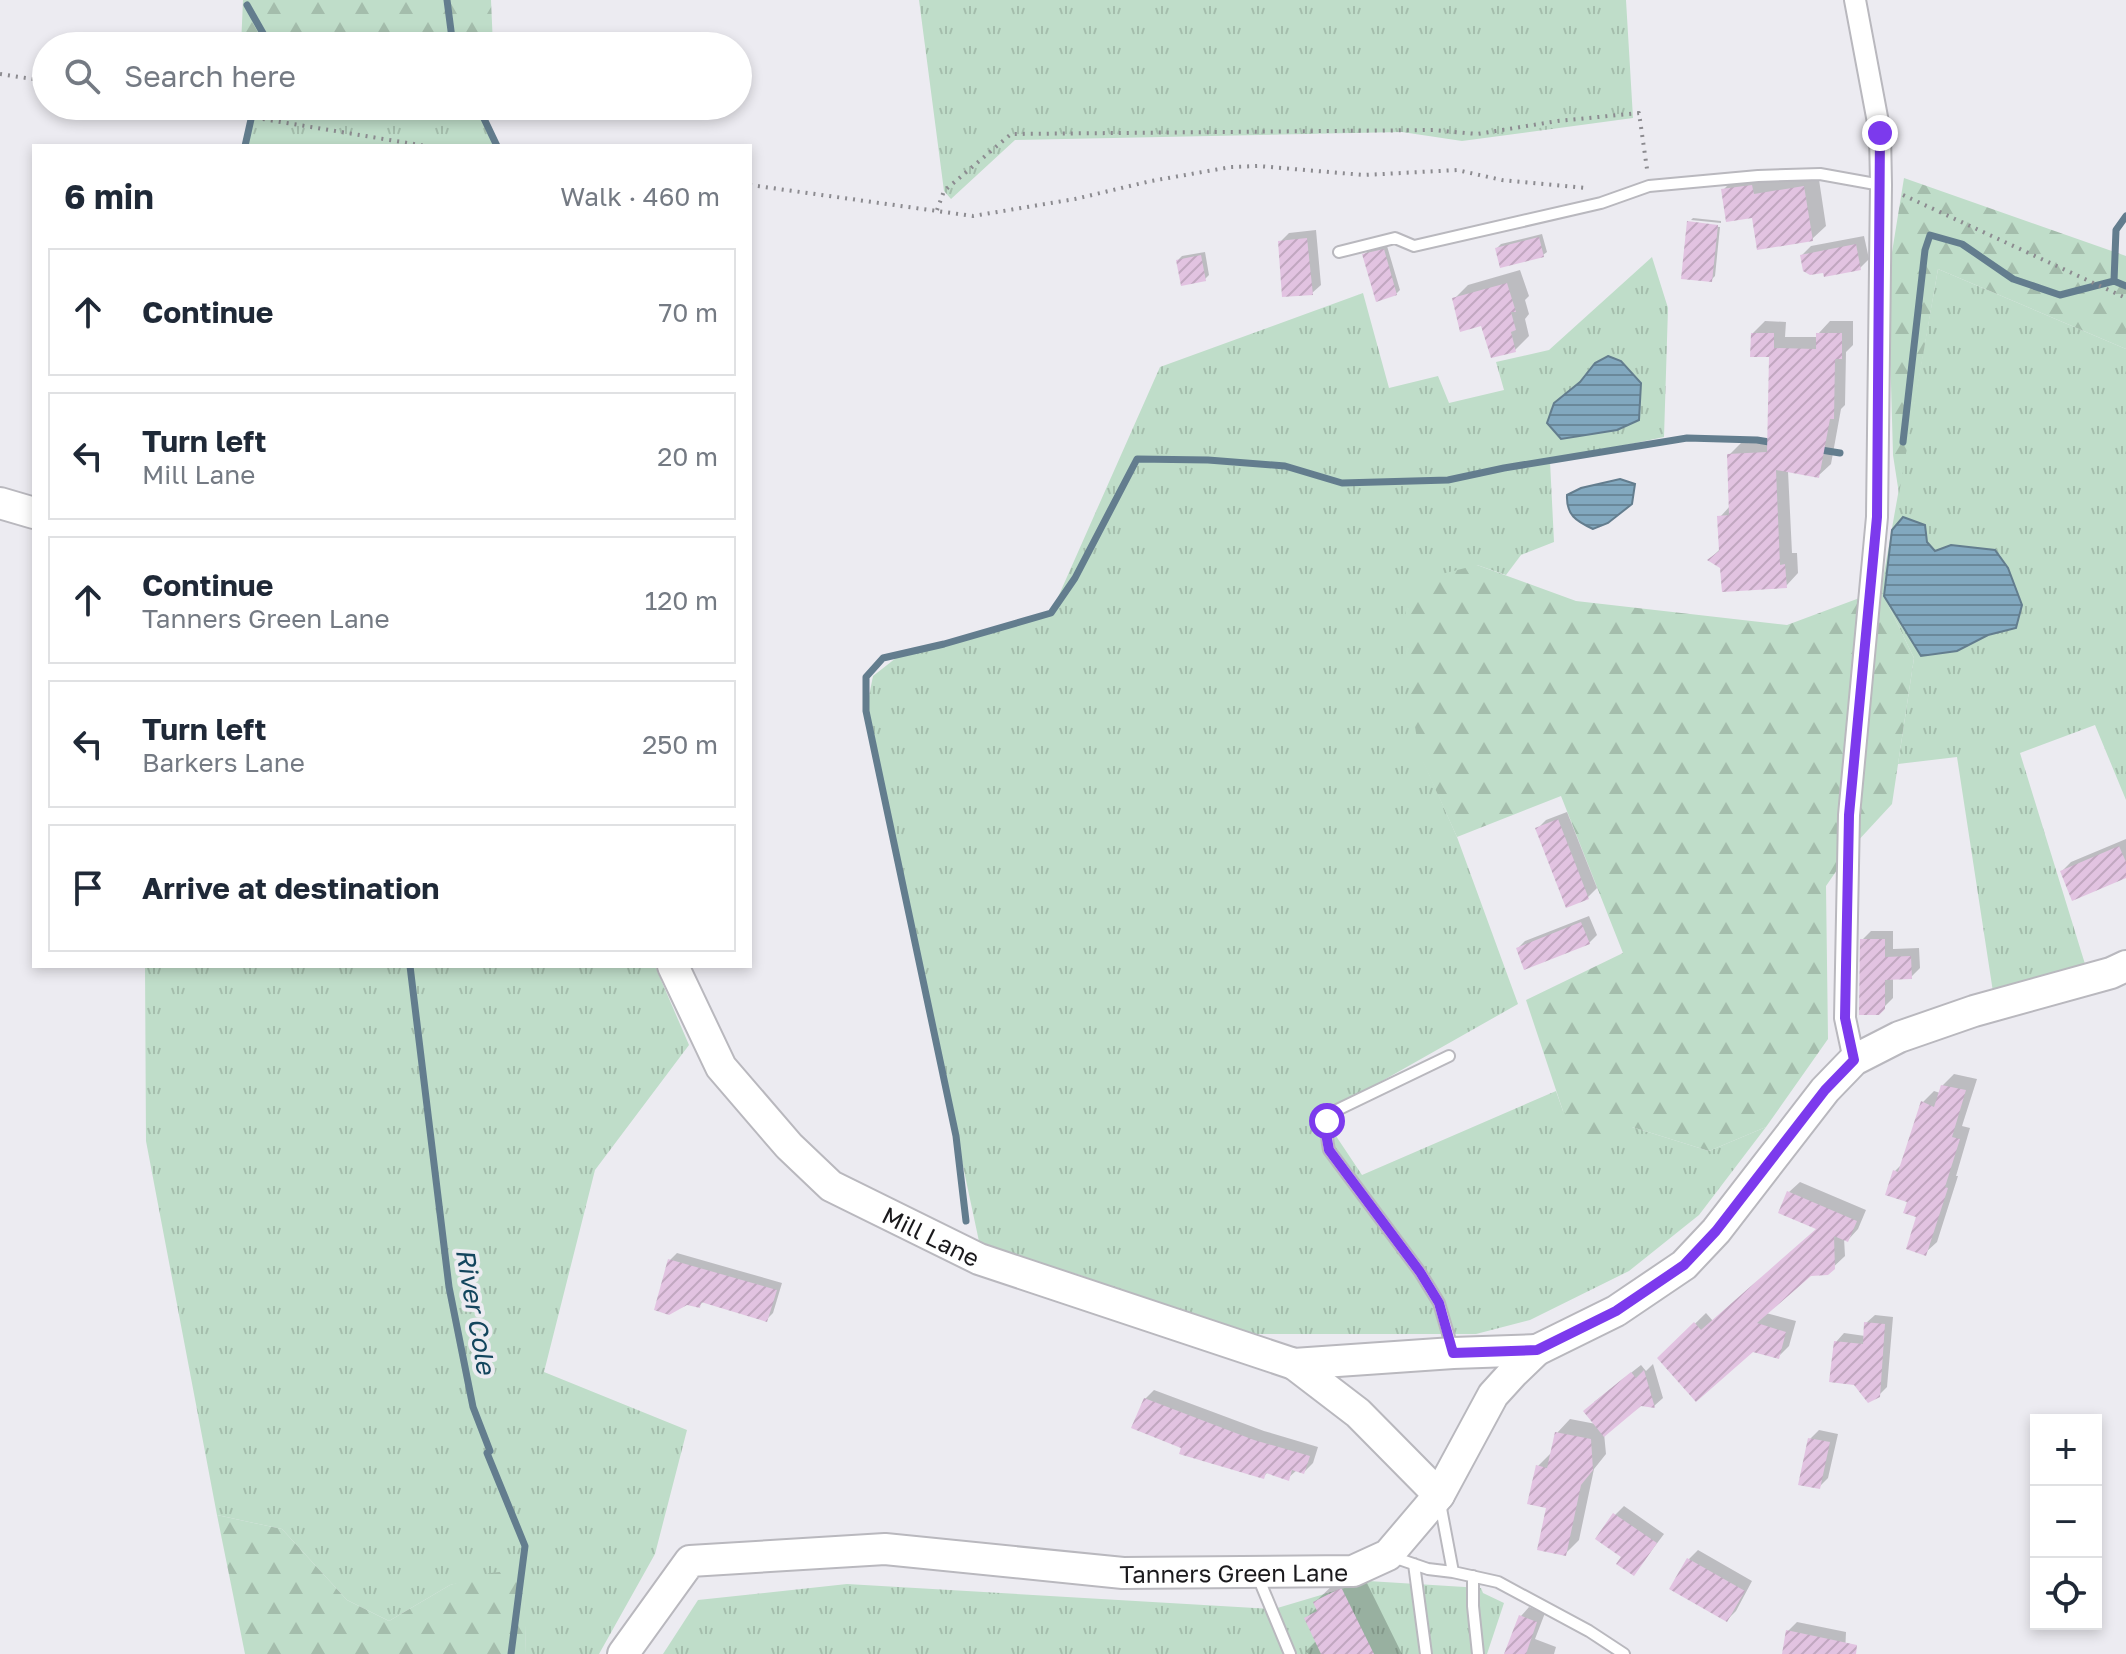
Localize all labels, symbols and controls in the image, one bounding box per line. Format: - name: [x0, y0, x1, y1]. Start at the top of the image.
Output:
- search box: [32, 32, 752, 120]
- icon: search: [60, 54, 104, 98]
- text: Search here: [124, 58, 296, 94]
- route end: [1862, 115, 1898, 151]
- text: 6 min: [64, 176, 154, 216]
- text: Walk · 460 m: [560, 181, 720, 212]
- icon: ahead: [66, 290, 110, 334]
- text: Continue: [142, 294, 273, 330]
- text: 70 m: [659, 297, 718, 328]
- text: Turn left: [142, 423, 267, 459]
- icon: left: [66, 434, 110, 478]
- text: 20 m: [657, 441, 718, 472]
- text: Mill Lane: [142, 459, 255, 490]
- text: Continue: [142, 567, 273, 603]
- icon: ahead: [66, 578, 110, 622]
- text: 120 m: [645, 585, 718, 616]
- text: Tanners Green Lane: [142, 603, 390, 634]
- text: Turn left: [142, 711, 267, 747]
- icon: left: [66, 722, 110, 766]
- text: 250 m: [642, 729, 718, 760]
- text: Barkers Lane: [142, 747, 305, 778]
- icon: arrive: [66, 866, 110, 910]
- text: Arrive at destination: [142, 870, 439, 906]
- route start: [1309, 1103, 1345, 1139]
- street label: Mill Lane: [878, 1199, 985, 1272]
- water label: River Cole: [450, 1246, 503, 1378]
- map controls: [2030, 1414, 2102, 1630]
- button: +: [2030, 1414, 2102, 1486]
- button: −: [2030, 1486, 2102, 1558]
- street label: Tanners Green Lane: [1119, 1557, 1348, 1588]
- button: locate: [2030, 1558, 2102, 1630]

